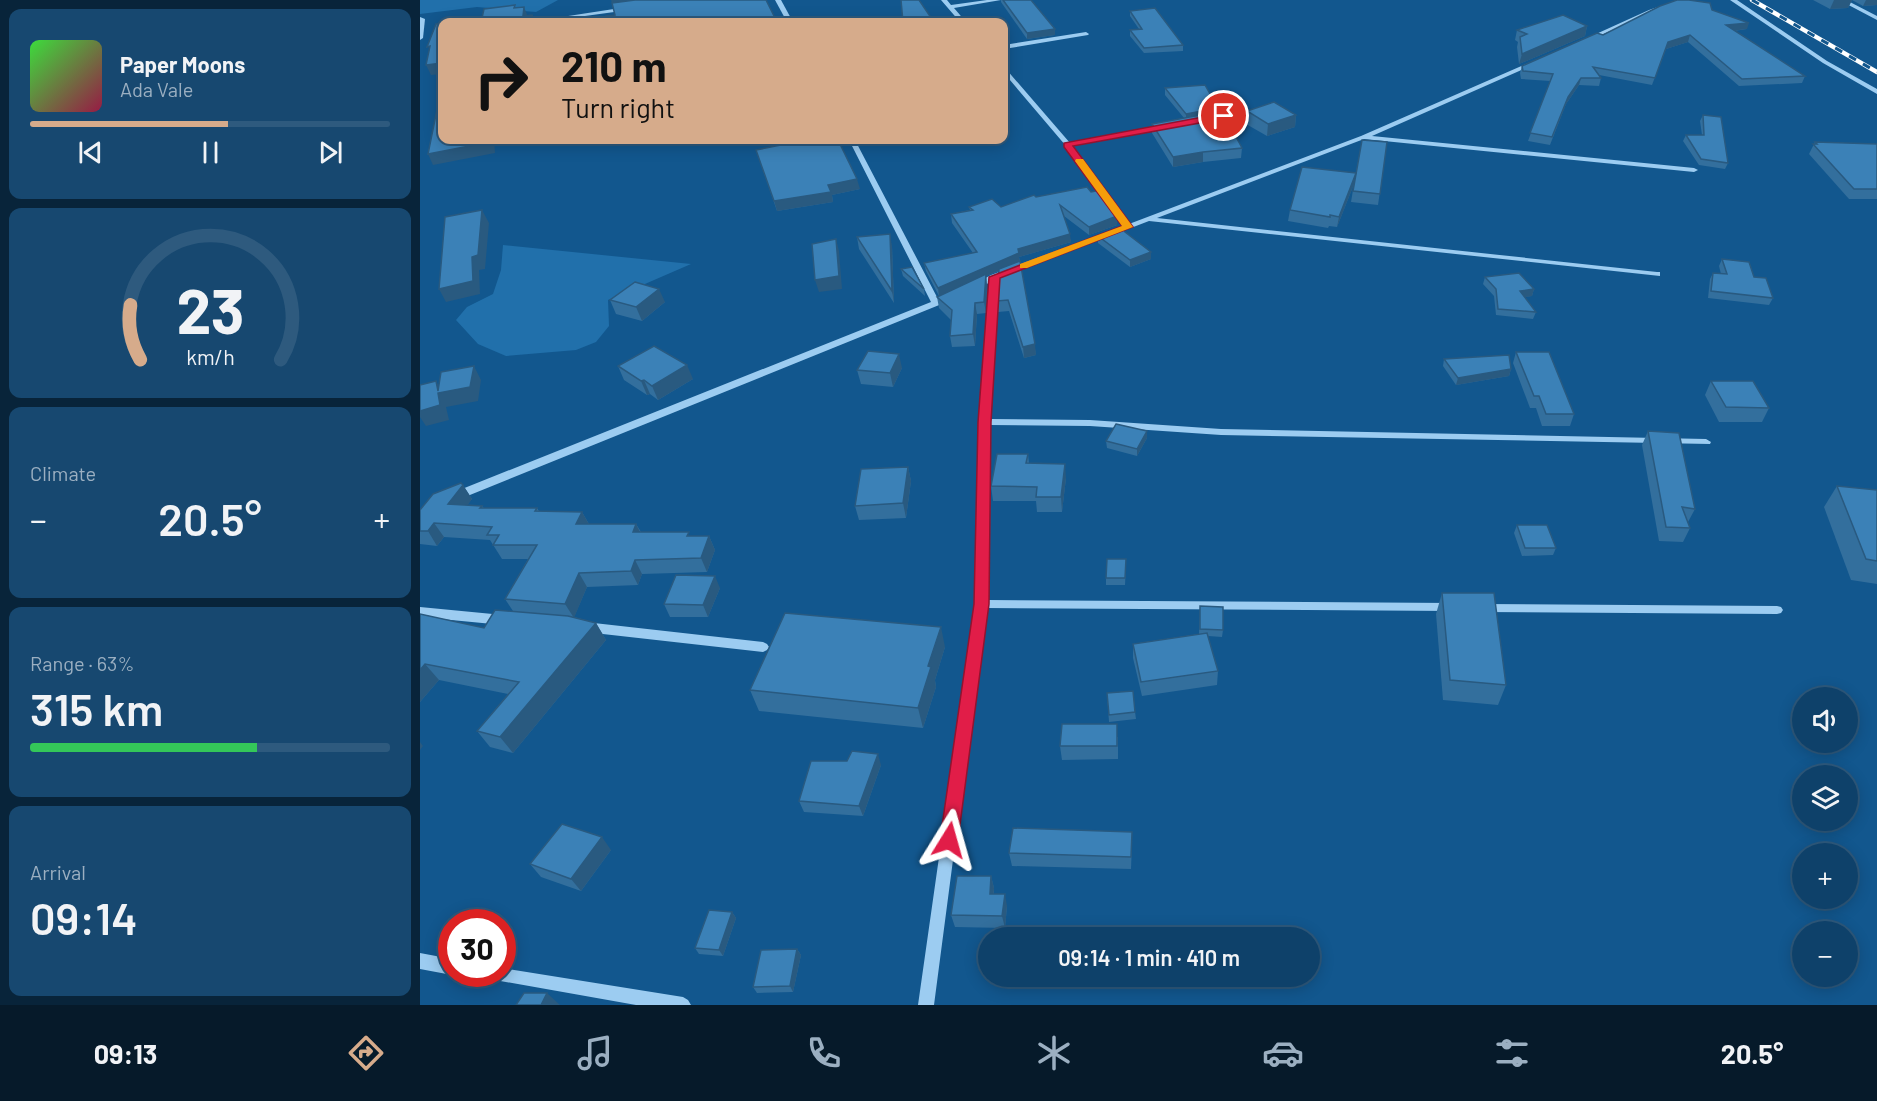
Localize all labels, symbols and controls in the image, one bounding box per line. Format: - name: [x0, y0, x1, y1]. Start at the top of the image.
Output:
- text: 210 m: [561, 40, 667, 90]
- icon: right: [462, 42, 540, 120]
- text: Paper Moons: [120, 51, 245, 77]
- text: Ada Vale: [120, 77, 193, 101]
- pin: [1198, 90, 1249, 141]
- text: Turn right: [561, 91, 675, 123]
- icon: arrive: [1207, 99, 1240, 132]
- icon: previous: [74, 136, 107, 169]
- icon: pause: [194, 136, 227, 169]
- icon: next: [314, 136, 347, 169]
- text: 23: [176, 272, 244, 346]
- text: km/h: [186, 345, 234, 370]
- text: Climate: [30, 461, 96, 485]
- text: 20.5°: [158, 491, 262, 545]
- text: −: [30, 499, 47, 539]
- text: +: [373, 499, 390, 539]
- text: Range · 63%: [30, 651, 134, 675]
- text: 315 km: [30, 681, 163, 735]
- map controls: [1792, 687, 1858, 987]
- button: sound: [1792, 687, 1858, 753]
- button: layers: [1792, 765, 1858, 831]
- position arrow: [917, 808, 981, 872]
- button: +: [1792, 843, 1858, 909]
- text: Arrival: [30, 860, 86, 884]
- text: 09:14: [30, 890, 137, 944]
- speed limit sign: 30: [438, 909, 516, 987]
- button: −: [1792, 921, 1858, 987]
- text: 09:14 · 1 min · 410 m: [1058, 944, 1240, 970]
- icon: directions: [345, 1032, 387, 1074]
- icon: music: [574, 1032, 616, 1074]
- icon: phone: [803, 1032, 845, 1074]
- icon: climate: [1033, 1032, 1075, 1074]
- icon: car: [1262, 1032, 1304, 1074]
- icon: filters: [1491, 1032, 1533, 1074]
- text: 09:13: [94, 1037, 157, 1069]
- text: 20.5°: [1721, 1037, 1783, 1069]

